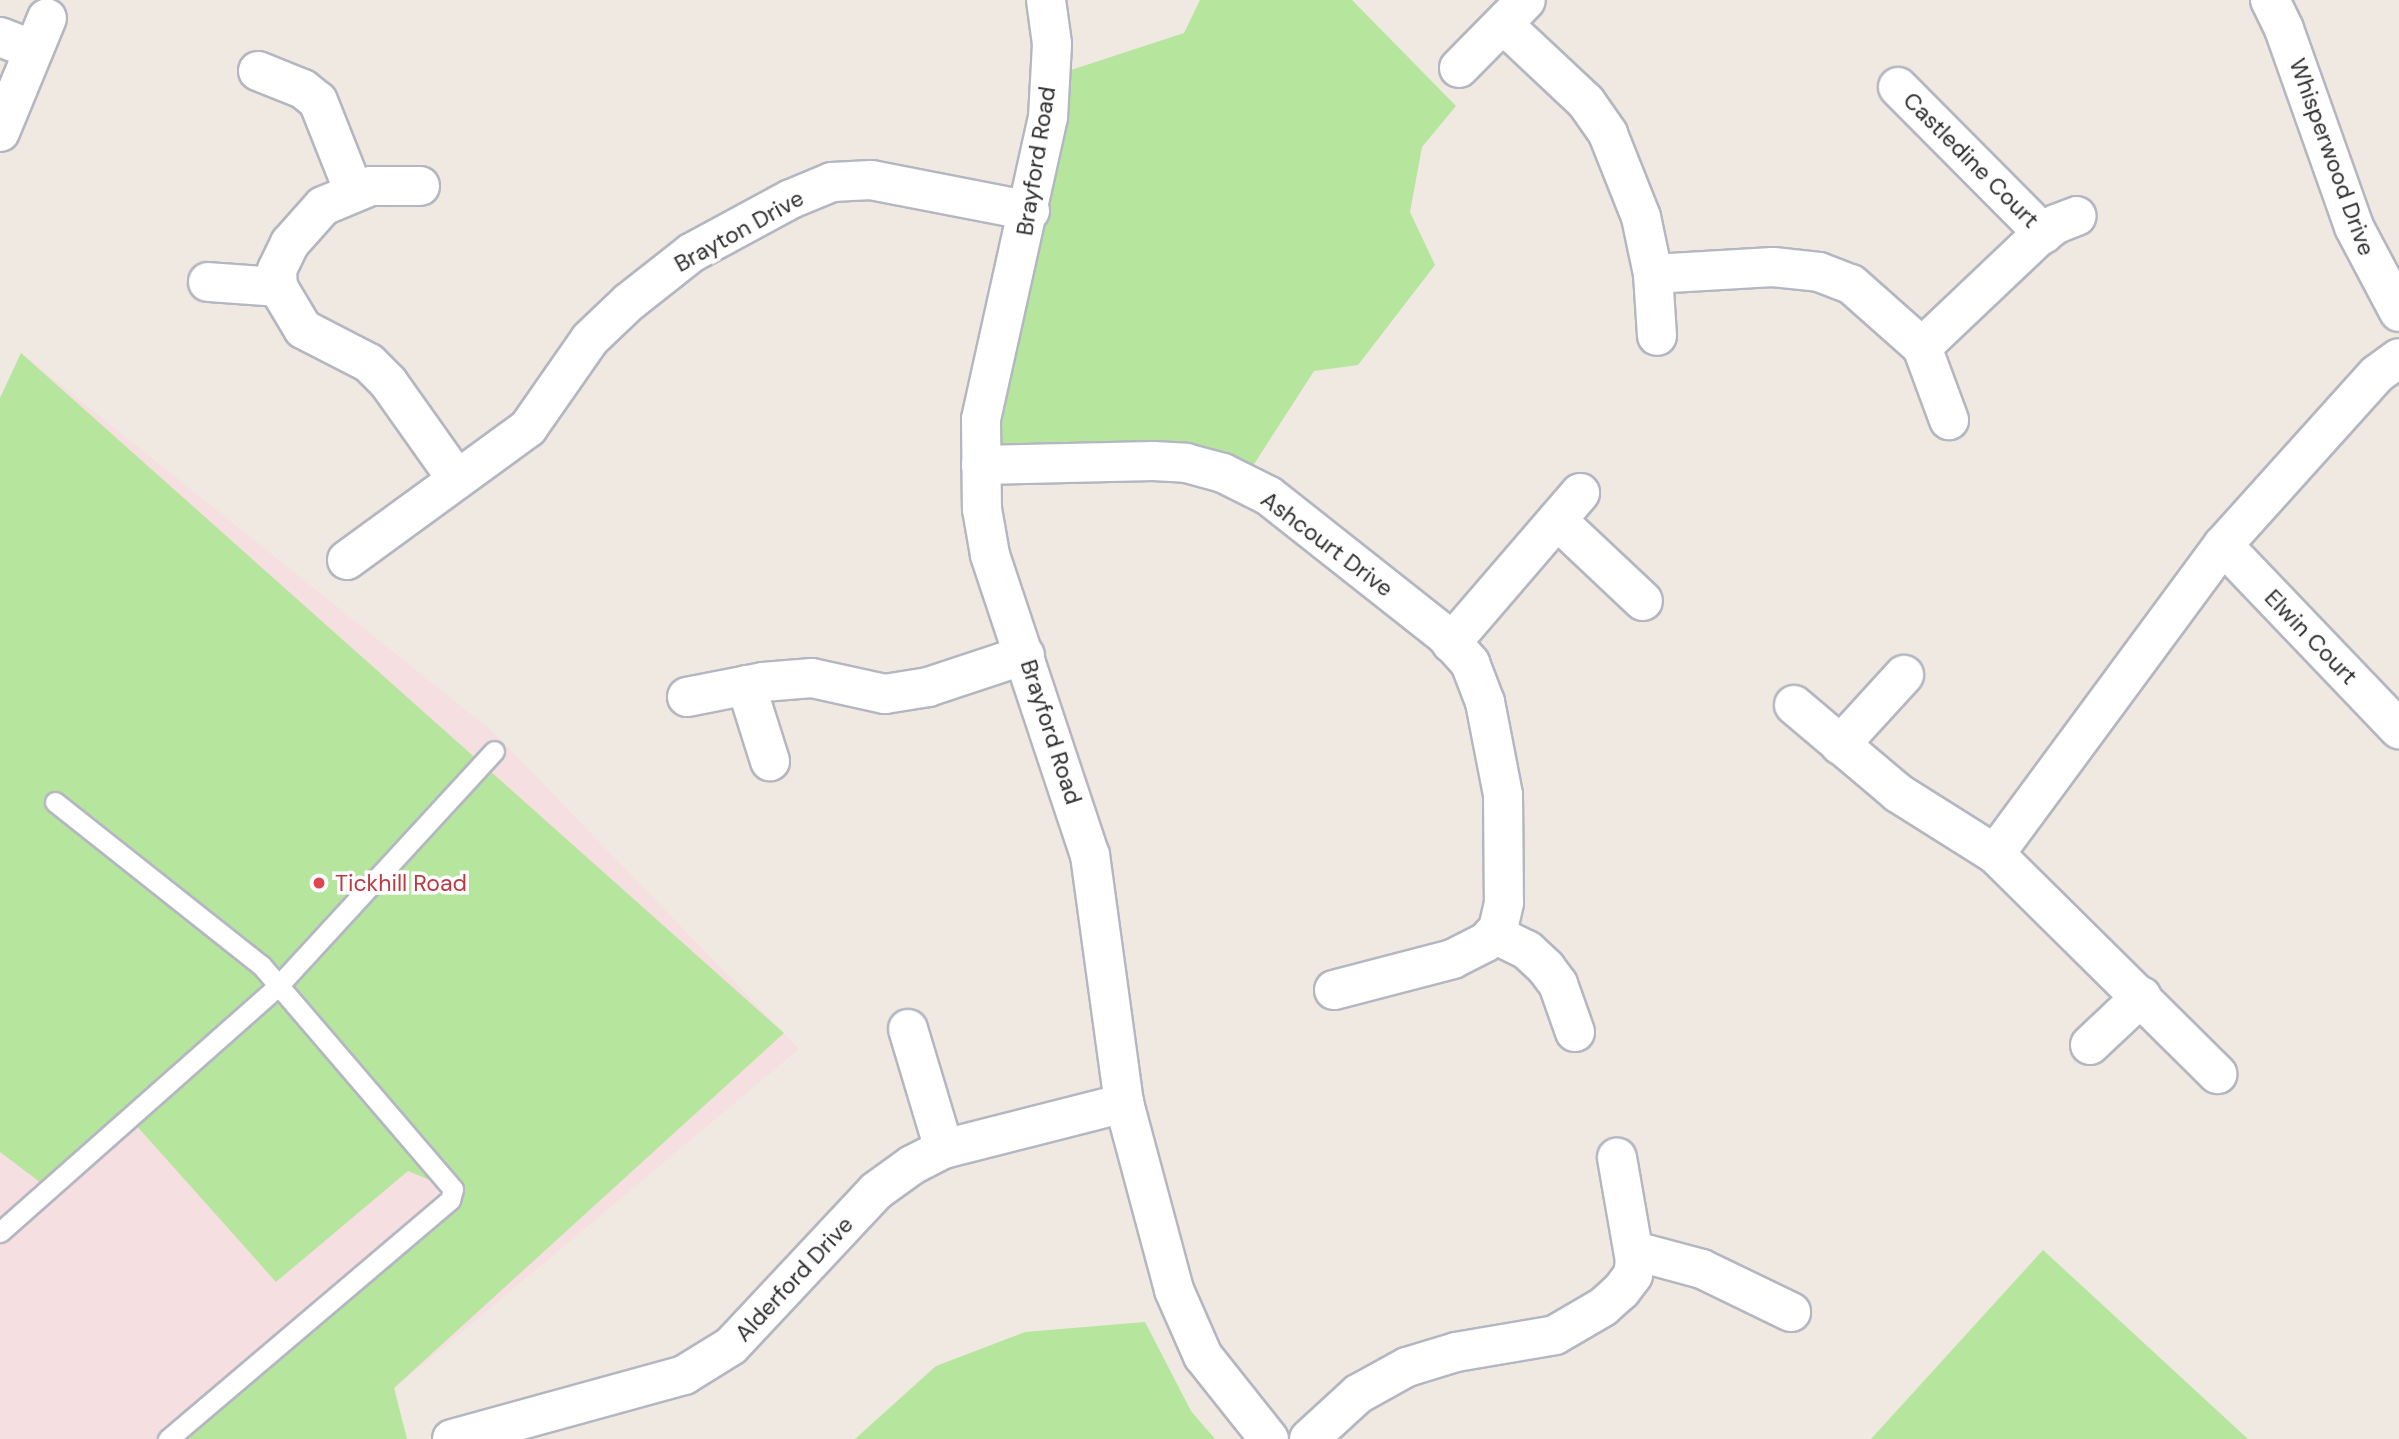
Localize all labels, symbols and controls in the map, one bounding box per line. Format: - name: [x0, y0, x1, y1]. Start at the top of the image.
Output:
- street label: Whisperwood Drive: [2283, 55, 2381, 259]
- street label: Brayford Road: [1011, 85, 1061, 237]
- street label: Castledine Court: [1897, 86, 2045, 234]
- street label: Brayton Drive: [670, 184, 808, 278]
- street label: Ashcourt Drive: [1256, 485, 1398, 603]
- street label: Elwin Court: [2259, 584, 2363, 690]
- street label: Brayford Road: [1015, 656, 1087, 808]
- place label: Tickhill Road: [335, 869, 467, 897]
- marker: Tickhill Road: [309, 873, 329, 893]
- street label: Alderford Drive: [729, 1211, 859, 1347]

